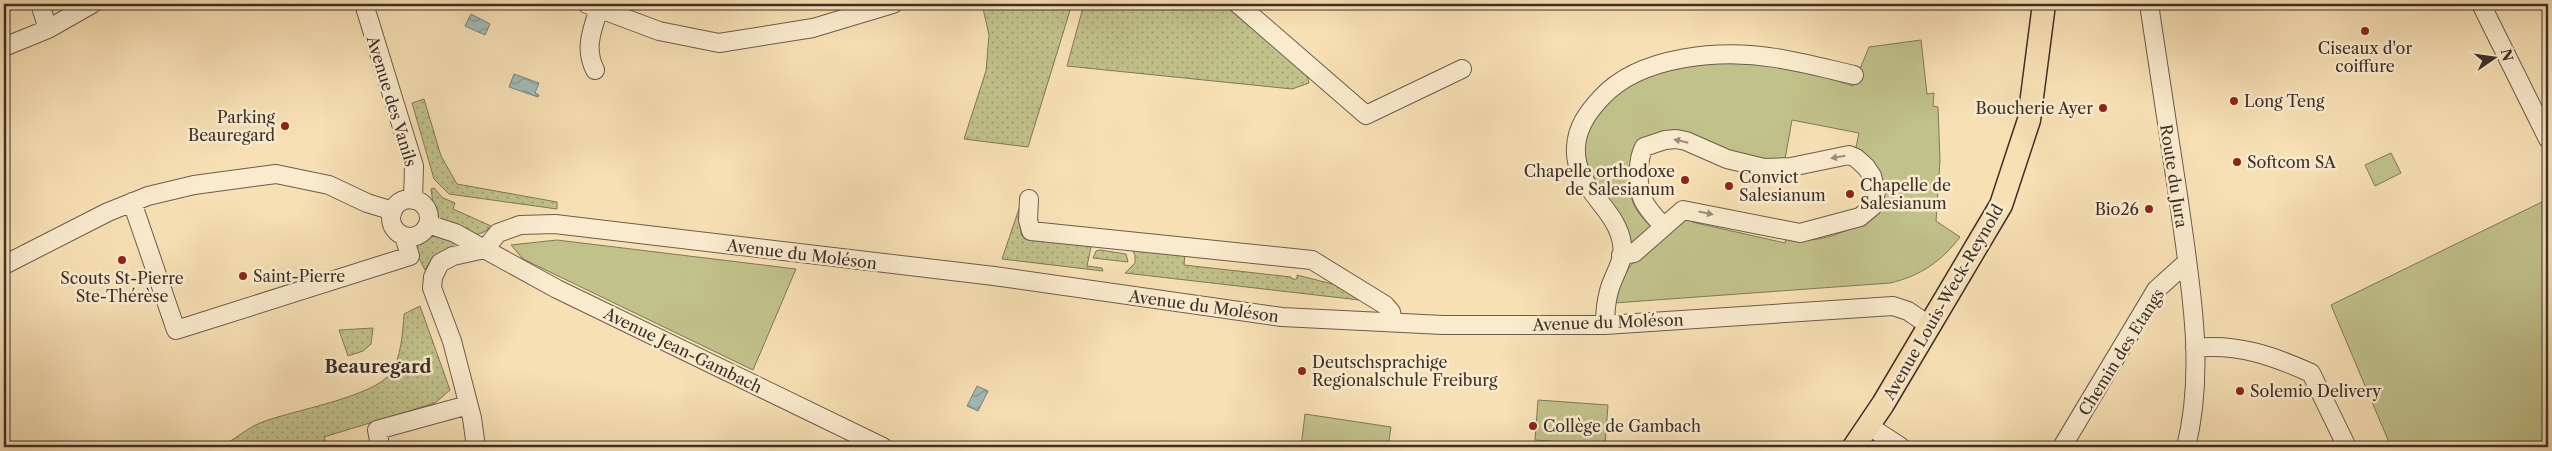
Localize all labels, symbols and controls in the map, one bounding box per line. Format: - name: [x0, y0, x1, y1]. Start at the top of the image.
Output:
- marker: Ciseaux d'or coiffure: [2359, 25, 2371, 37]
- street label: Avenue des Vanils: [362, 32, 421, 169]
- north arrow: [2470, 32, 2520, 82]
- place label: Ciseaux d'or coiffure: [2318, 38, 2412, 76]
- text: N: [2497, 47, 2517, 63]
- place label: Long Teng: [2244, 91, 2325, 111]
- marker: Long Teng: [2228, 95, 2240, 107]
- place label: Boucherie Ayer: [1976, 98, 2093, 118]
- marker: Boucherie Ayer: [2097, 102, 2109, 114]
- place label: Parking Beauregard: [188, 107, 276, 145]
- marker: Parking Beauregard: [279, 120, 291, 132]
- street label: Route du Jura: [2156, 123, 2192, 230]
- one-way arrow: [1673, 137, 1689, 145]
- place label: Softcom SA: [2247, 152, 2337, 172]
- one-way arrow: [1830, 153, 1846, 161]
- marker: Softcom SA: [2231, 156, 2243, 168]
- place label: Chapelle orthodoxe de Salesianum: [1524, 161, 1675, 199]
- place label: Convict Salesianum: [1739, 167, 1826, 205]
- marker: Chapelle orthodoxe de Salesianum: [1679, 174, 1691, 186]
- place label: Chapelle de Salesianum: [1860, 175, 1951, 213]
- marker: Convict Salesianum: [1723, 180, 1735, 192]
- marker: Chapelle de Salesianum: [1844, 188, 1856, 200]
- place label: Bio26: [2095, 199, 2139, 219]
- street label: Avenue Louis-Weck-Reynold: [1878, 200, 2007, 404]
- marker: Bio26: [2143, 203, 2155, 215]
- one-way arrow: [1698, 209, 1713, 217]
- street label: Avenue du Moléson: [725, 235, 878, 273]
- marker: Scouts St-Pierre Ste-Thérèse: [116, 254, 128, 266]
- place label: Saint-Pierre: [253, 266, 345, 286]
- place label: Scouts St-Pierre Ste-Thérèse: [60, 268, 184, 306]
- marker: Saint-Pierre: [237, 270, 249, 282]
- street label: Avenue du Moléson: [1127, 285, 1280, 326]
- street label: Chemin des Etangs: [2074, 285, 2168, 419]
- street label: Avenue Jean-Gambach: [599, 302, 766, 397]
- street label: Avenue du Moléson: [1531, 309, 1684, 335]
- place label: Deutschsprachige Regionalschule Freiburg: [1312, 352, 1498, 390]
- district label: Beauregard: [324, 356, 432, 378]
- marker: Deutschsprachige Regionalschule Freiburg: [1296, 365, 1308, 377]
- place label: Solemio Delivery: [2250, 381, 2382, 401]
- marker: Solemio Delivery: [2234, 385, 2246, 397]
- place label: Collège de Gambach: [1543, 416, 1701, 436]
- marker: Collège de Gambach: [1527, 420, 1539, 432]

